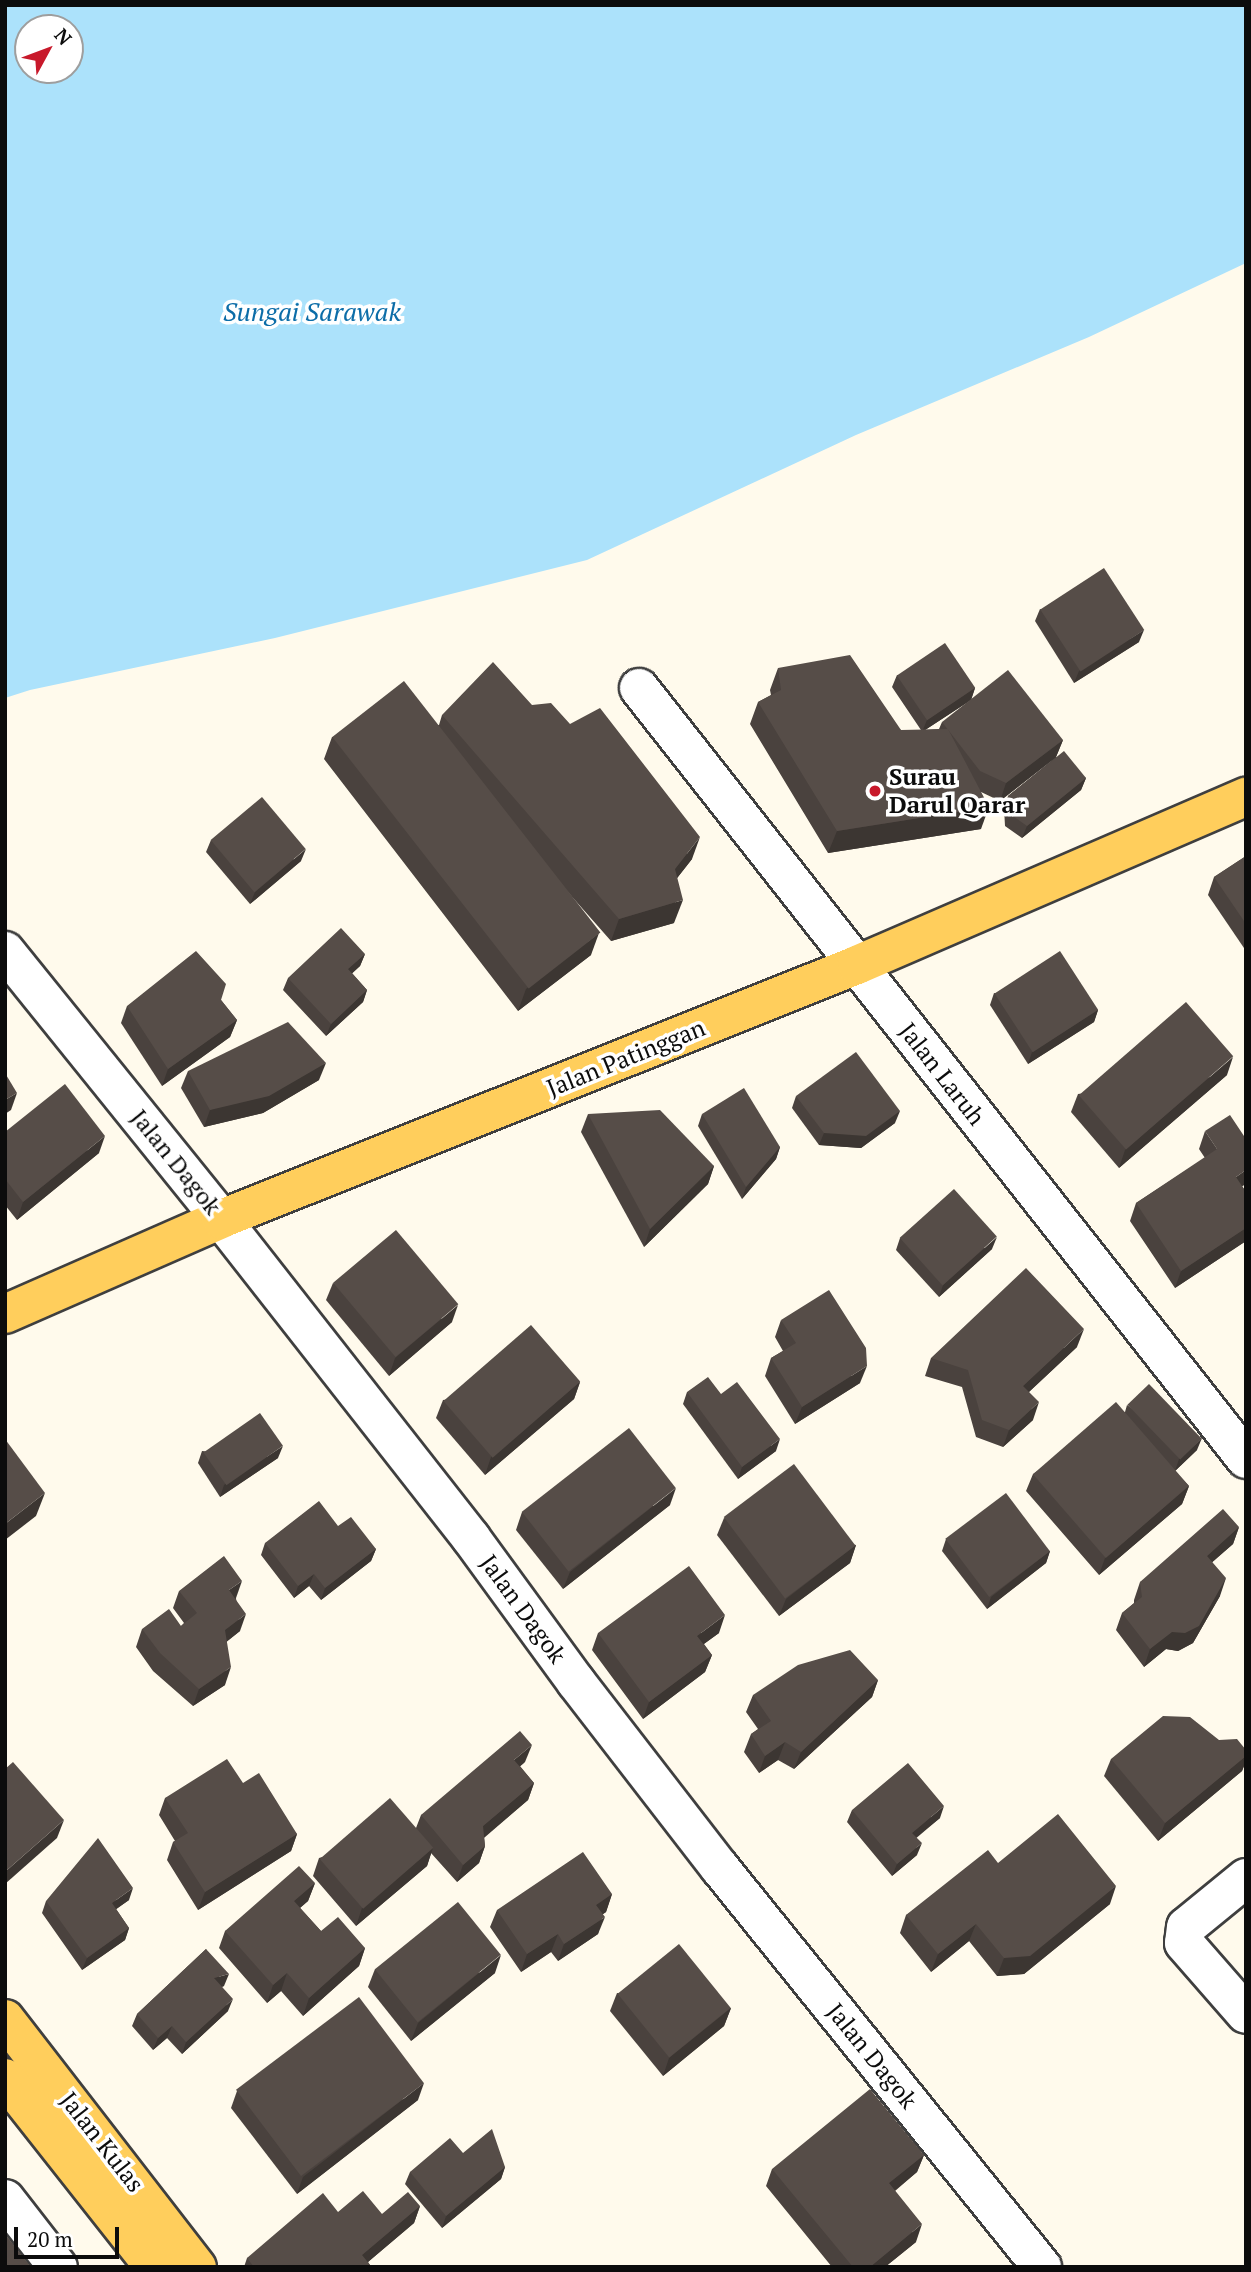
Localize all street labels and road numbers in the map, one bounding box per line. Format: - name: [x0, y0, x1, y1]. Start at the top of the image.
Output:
- street label: Jalan Patinggan: [543, 1013, 709, 1103]
- street label: Jalan Laruh: [893, 1017, 991, 1131]
- street label: Jalan Dagok: [125, 1104, 227, 1220]
- street label: Jalan Dagok: [474, 1549, 572, 1669]
- street label: Jalan Dagok: [821, 1998, 923, 2114]
- street label: Jalan Kulas: [54, 2086, 150, 2198]

